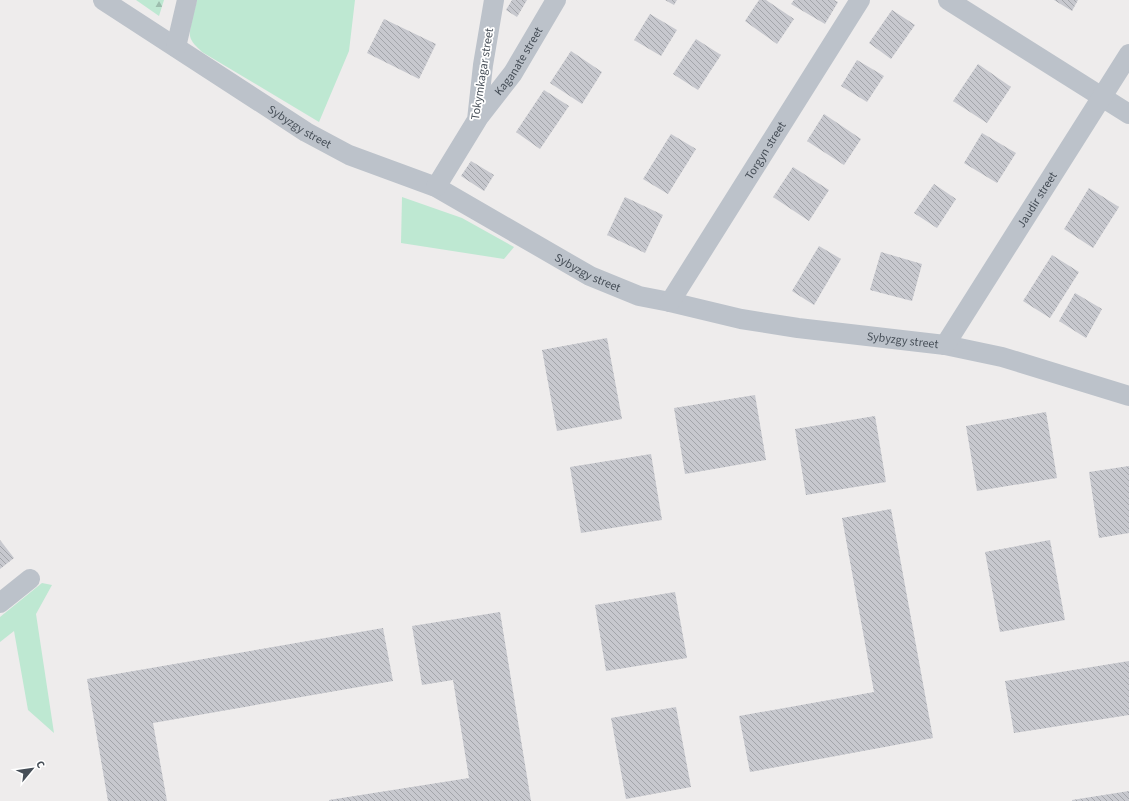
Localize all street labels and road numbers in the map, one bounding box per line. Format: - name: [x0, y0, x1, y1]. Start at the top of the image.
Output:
- street label: Kaganate street: [491, 24, 547, 99]
- street label: Tokymkagar street: [467, 27, 498, 121]
- street label: Sybyzgy street: [264, 101, 334, 153]
- street label: Torgyn street: [741, 118, 790, 183]
- street label: Jaudir street: [1013, 169, 1061, 231]
- street label: Sybyzgy street: [551, 249, 623, 297]
- street label: Sybyzgy street: [866, 328, 939, 353]

